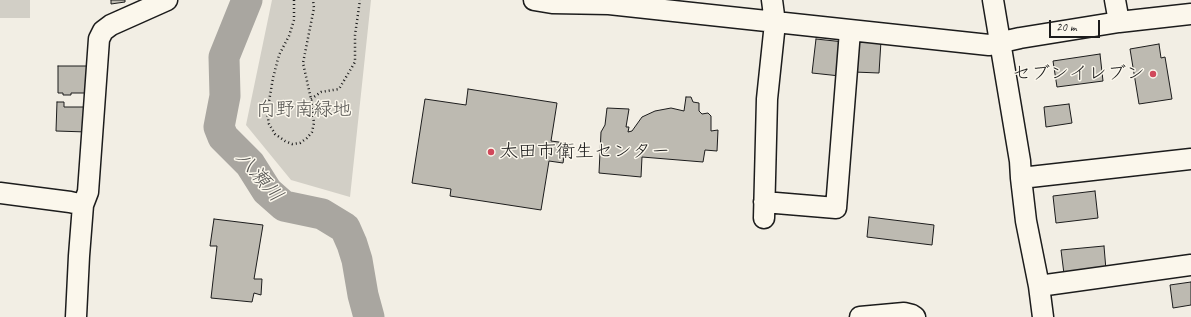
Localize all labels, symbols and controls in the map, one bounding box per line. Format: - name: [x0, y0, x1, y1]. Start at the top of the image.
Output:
- scale bar: [1051, 12, 1102, 38]
- text: 20 m: [1056, 19, 1076, 35]
- place label: セブンイレブン: [1012, 63, 1145, 85]
- marker: セブンイレブン: [1148, 69, 1158, 79]
- park label: 向野南緑地: [257, 99, 351, 121]
- place label: 太田市衛生センター: [499, 141, 670, 163]
- water label: 八瀬川: [230, 146, 288, 208]
- marker: 太田市衛生センター: [486, 147, 496, 157]

